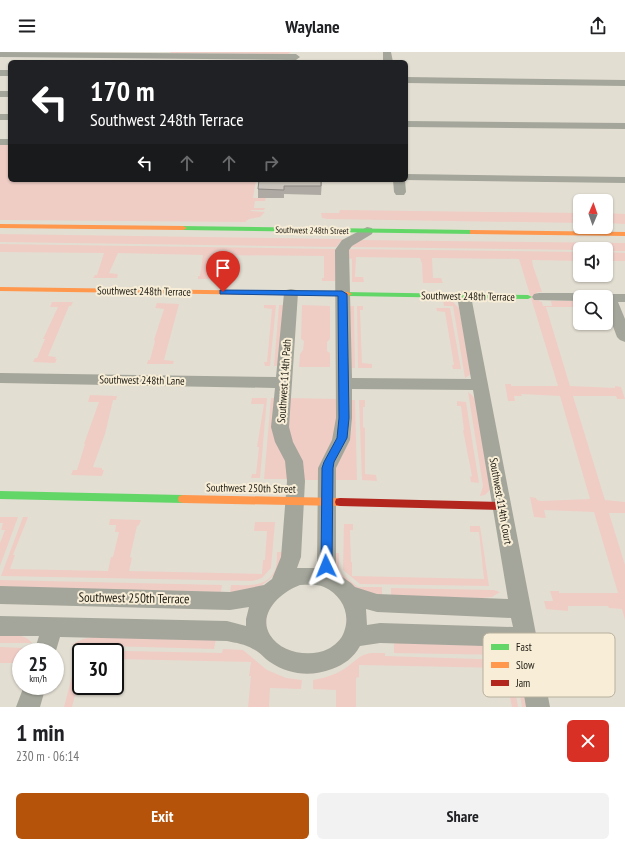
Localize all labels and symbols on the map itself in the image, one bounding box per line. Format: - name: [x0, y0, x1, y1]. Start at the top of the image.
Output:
- north arrow: [573, 194, 613, 234]
- street label: Southwest 248th Street: [275, 224, 349, 236]
- pin: [206, 251, 240, 292]
- street label: Southwest 248th Terrace: [97, 283, 192, 299]
- street label: Southwest 248th Terrace: [421, 288, 516, 304]
- street label: Southwest 114th Path: [274, 338, 294, 423]
- street label: Southwest 248th Lane: [99, 372, 185, 388]
- street label: Southwest 114th Court: [486, 457, 516, 545]
- street label: Southwest 250th Street: [206, 480, 296, 496]
- position arrow: [305, 545, 347, 587]
- street label: Southwest 250th Terrace: [78, 589, 190, 607]
- legend: [483, 633, 615, 697]
- text: Fast: [516, 640, 532, 654]
- speed limit sign: 30: [72, 643, 124, 695]
- text: Slow: [516, 658, 535, 672]
- text: Jam: [515, 676, 530, 690]

